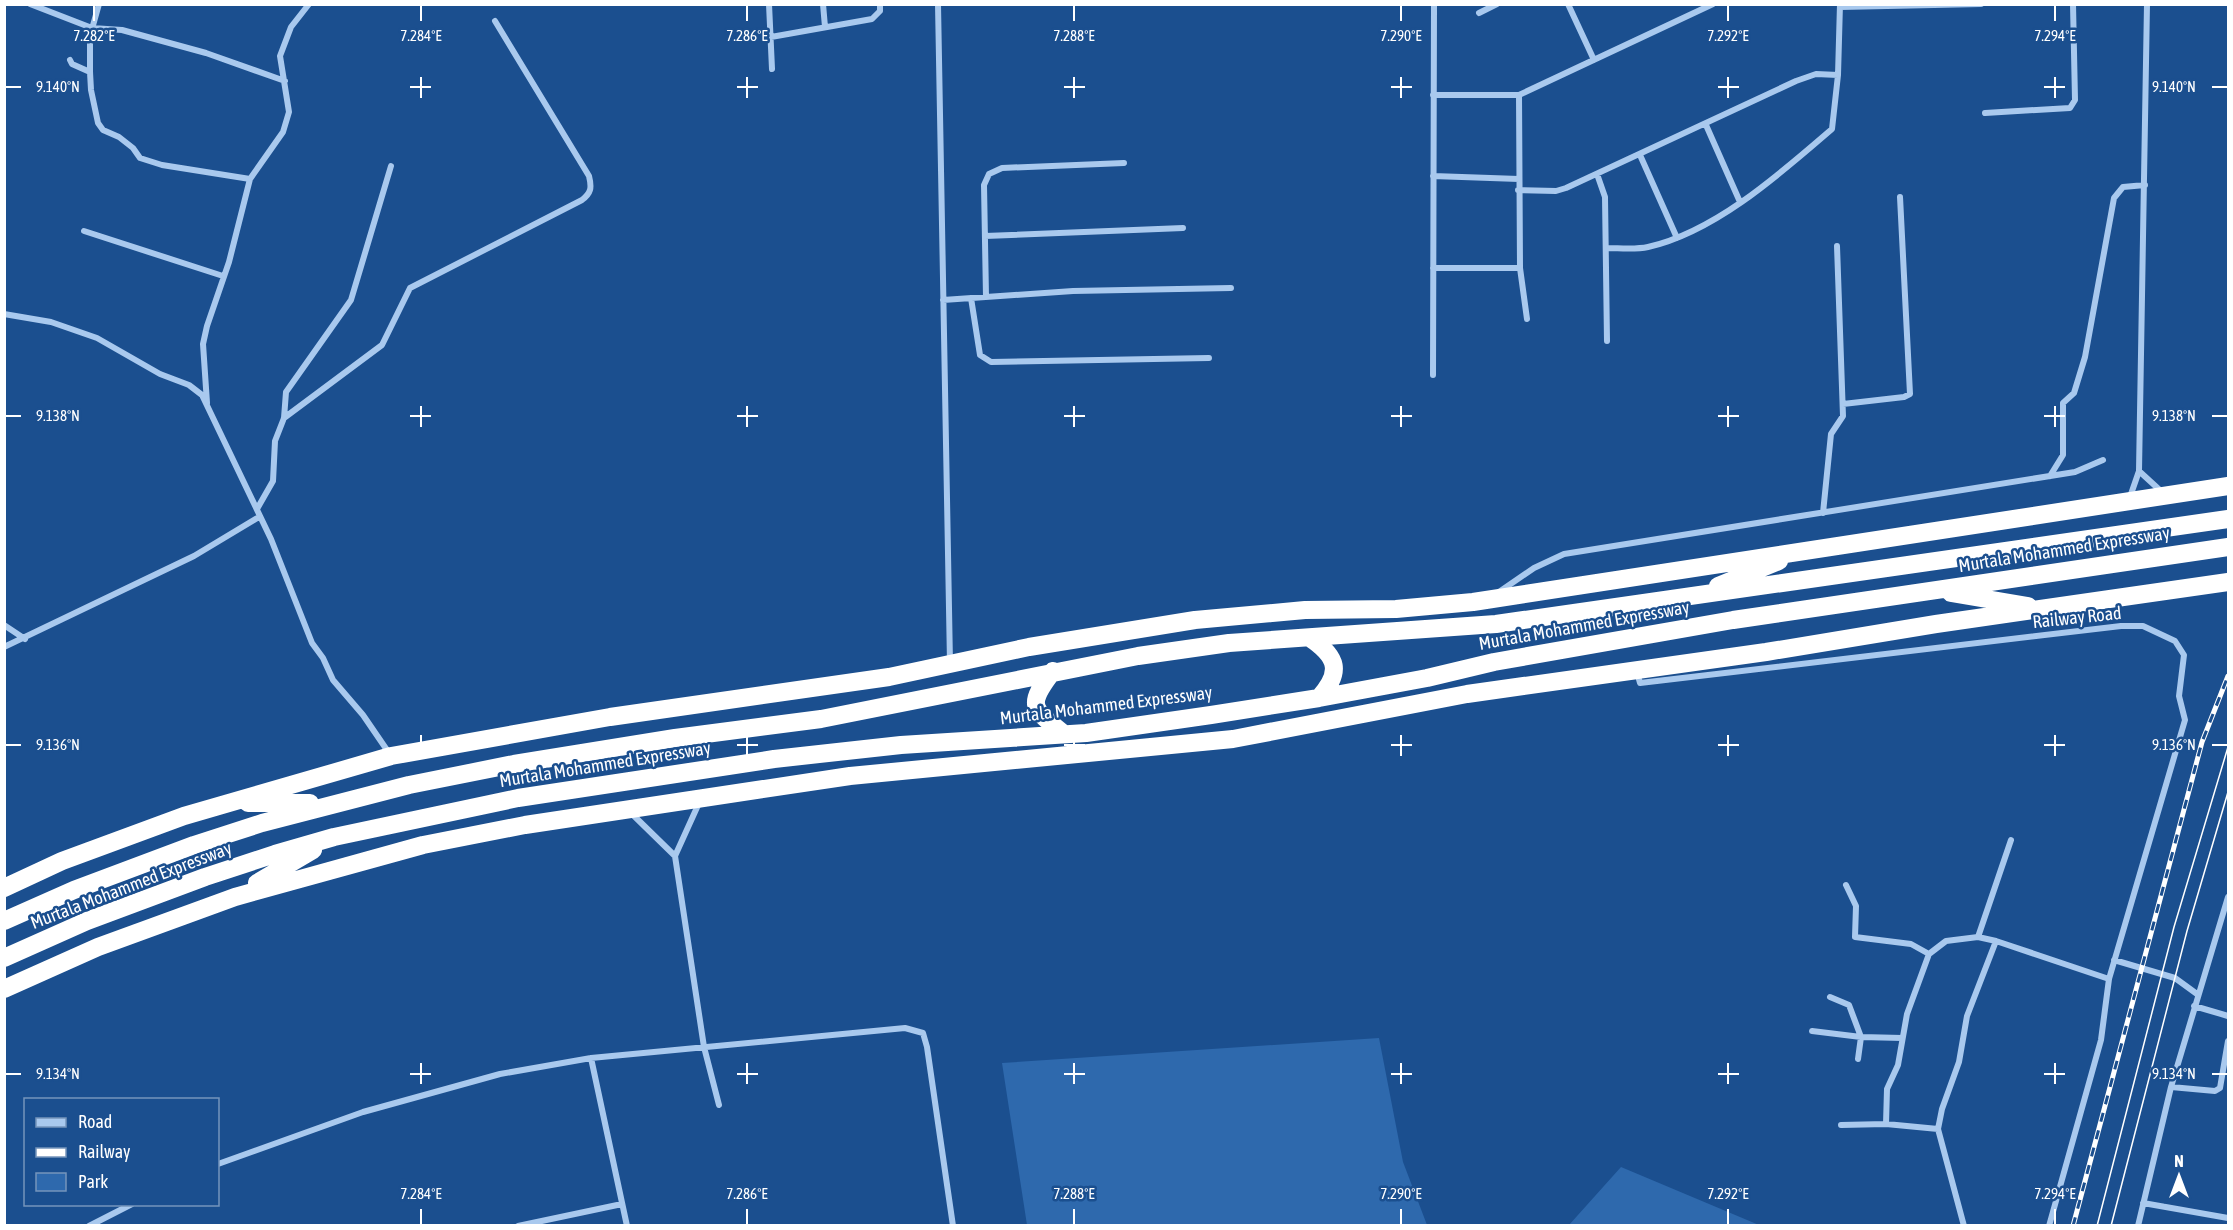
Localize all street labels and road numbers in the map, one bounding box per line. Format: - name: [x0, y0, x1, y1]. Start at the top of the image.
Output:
- street label: Murtala Mohammed Expressway: [1957, 522, 2171, 576]
- street label: Murtala Mohammed Expressway: [1477, 596, 1691, 654]
- street label: Railway Road: [2032, 602, 2122, 632]
- street label: Murtala Mohammed Expressway: [999, 682, 1213, 728]
- street label: Murtala Mohammed Expressway: [498, 737, 712, 791]
- street label: Murtala Mohammed Expressway: [27, 837, 235, 933]

